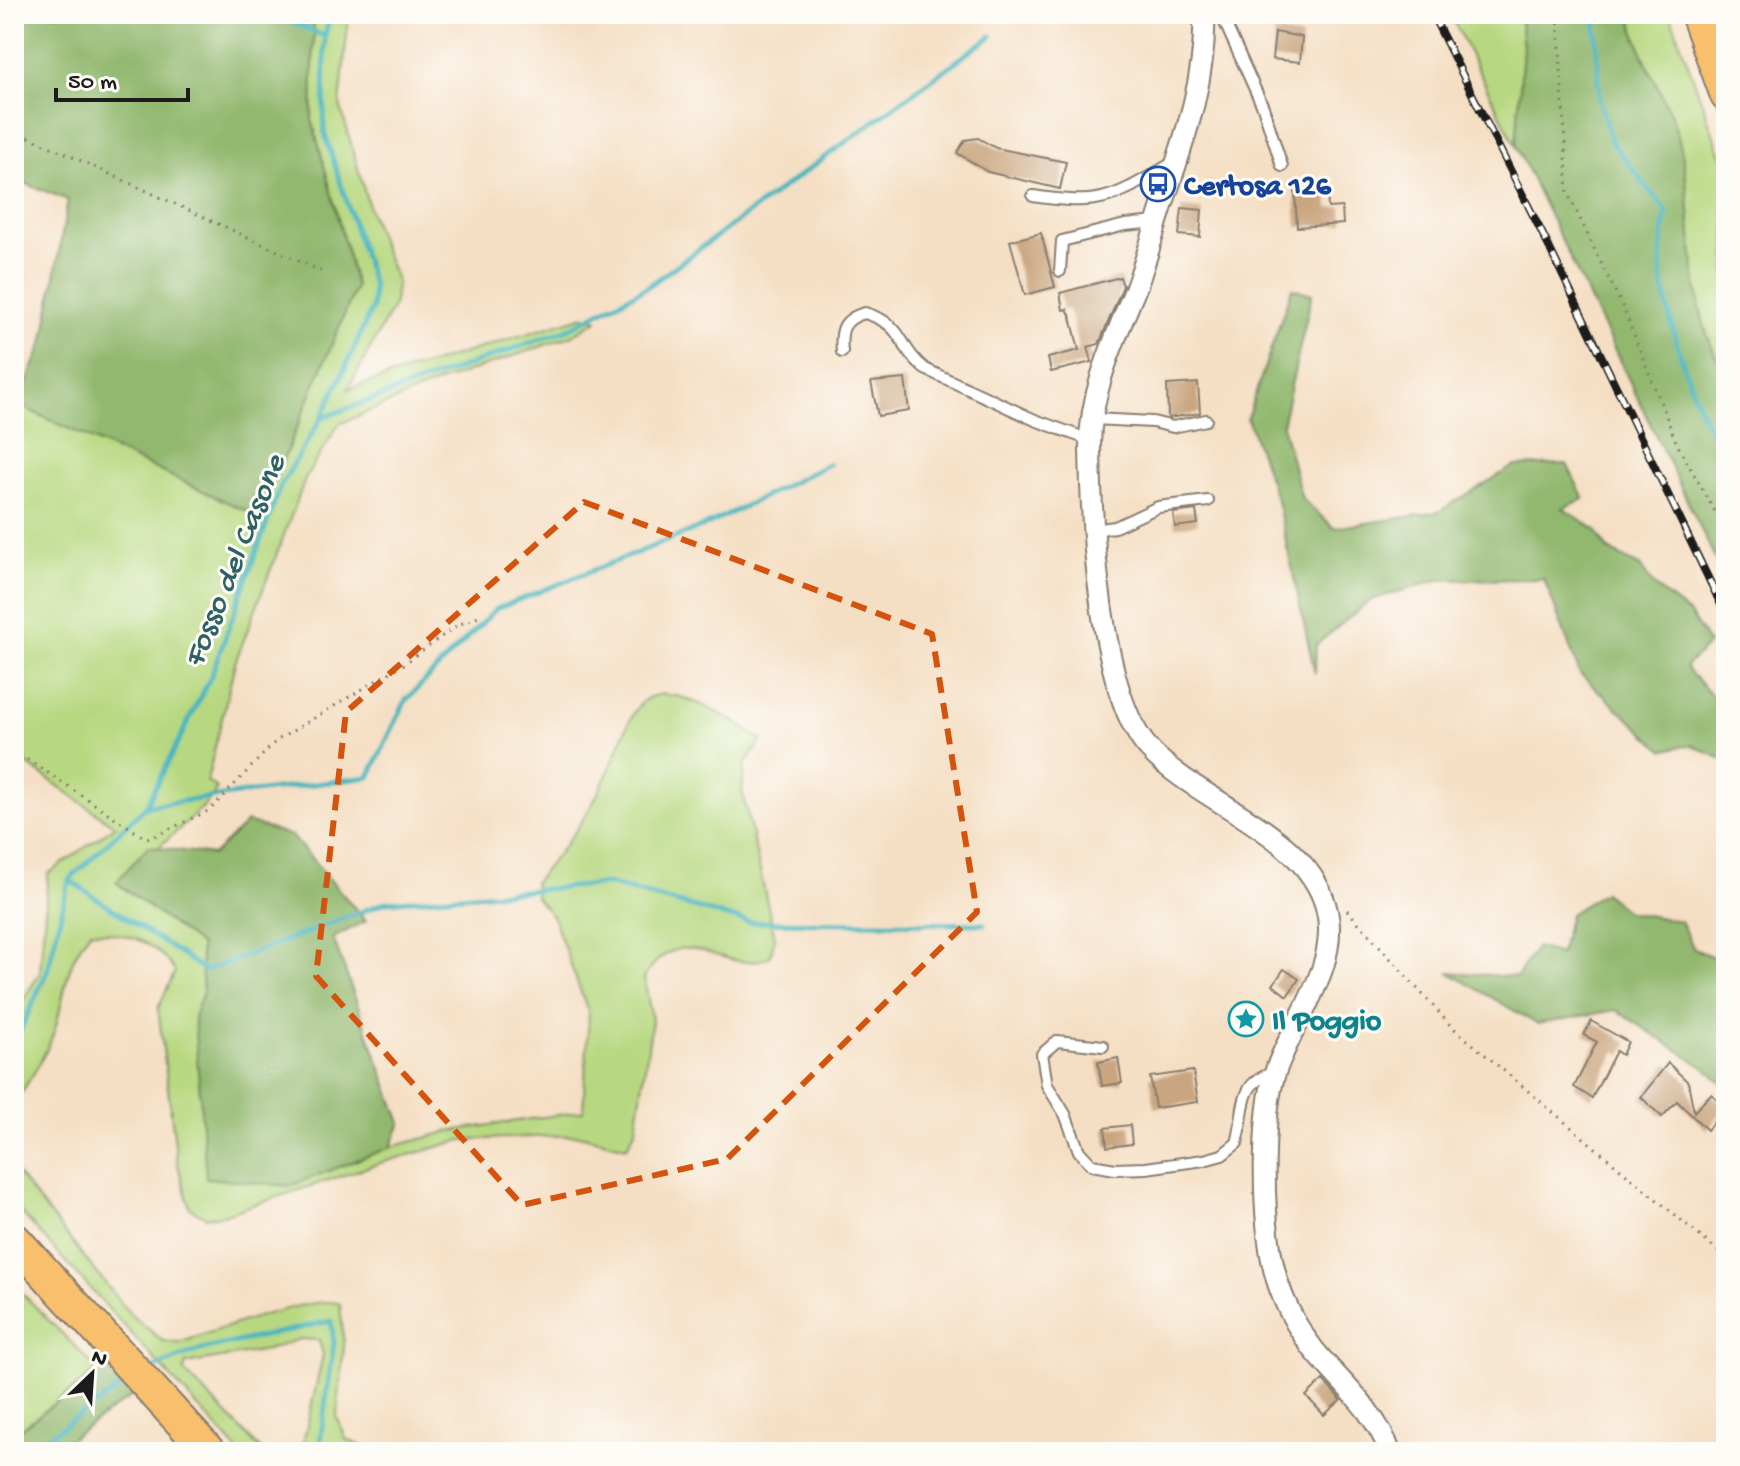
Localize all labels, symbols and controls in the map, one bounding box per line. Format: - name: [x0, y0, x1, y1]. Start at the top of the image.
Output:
- scale bar: [56, 52, 188, 102]
- text: 50 m: [68, 69, 117, 98]
- bus stop icon: Certosa 126: [1139, 165, 1177, 203]
- place label: Certosa 126: [1184, 171, 1332, 206]
- water label: Fosso del Casone: [177, 449, 297, 674]
- place icon: Il Poggio: [1227, 1000, 1265, 1038]
- place label: Il Poggio: [1272, 1006, 1382, 1041]
- north arrow: [52, 1334, 132, 1414]
- text: N: [87, 1345, 111, 1374]

